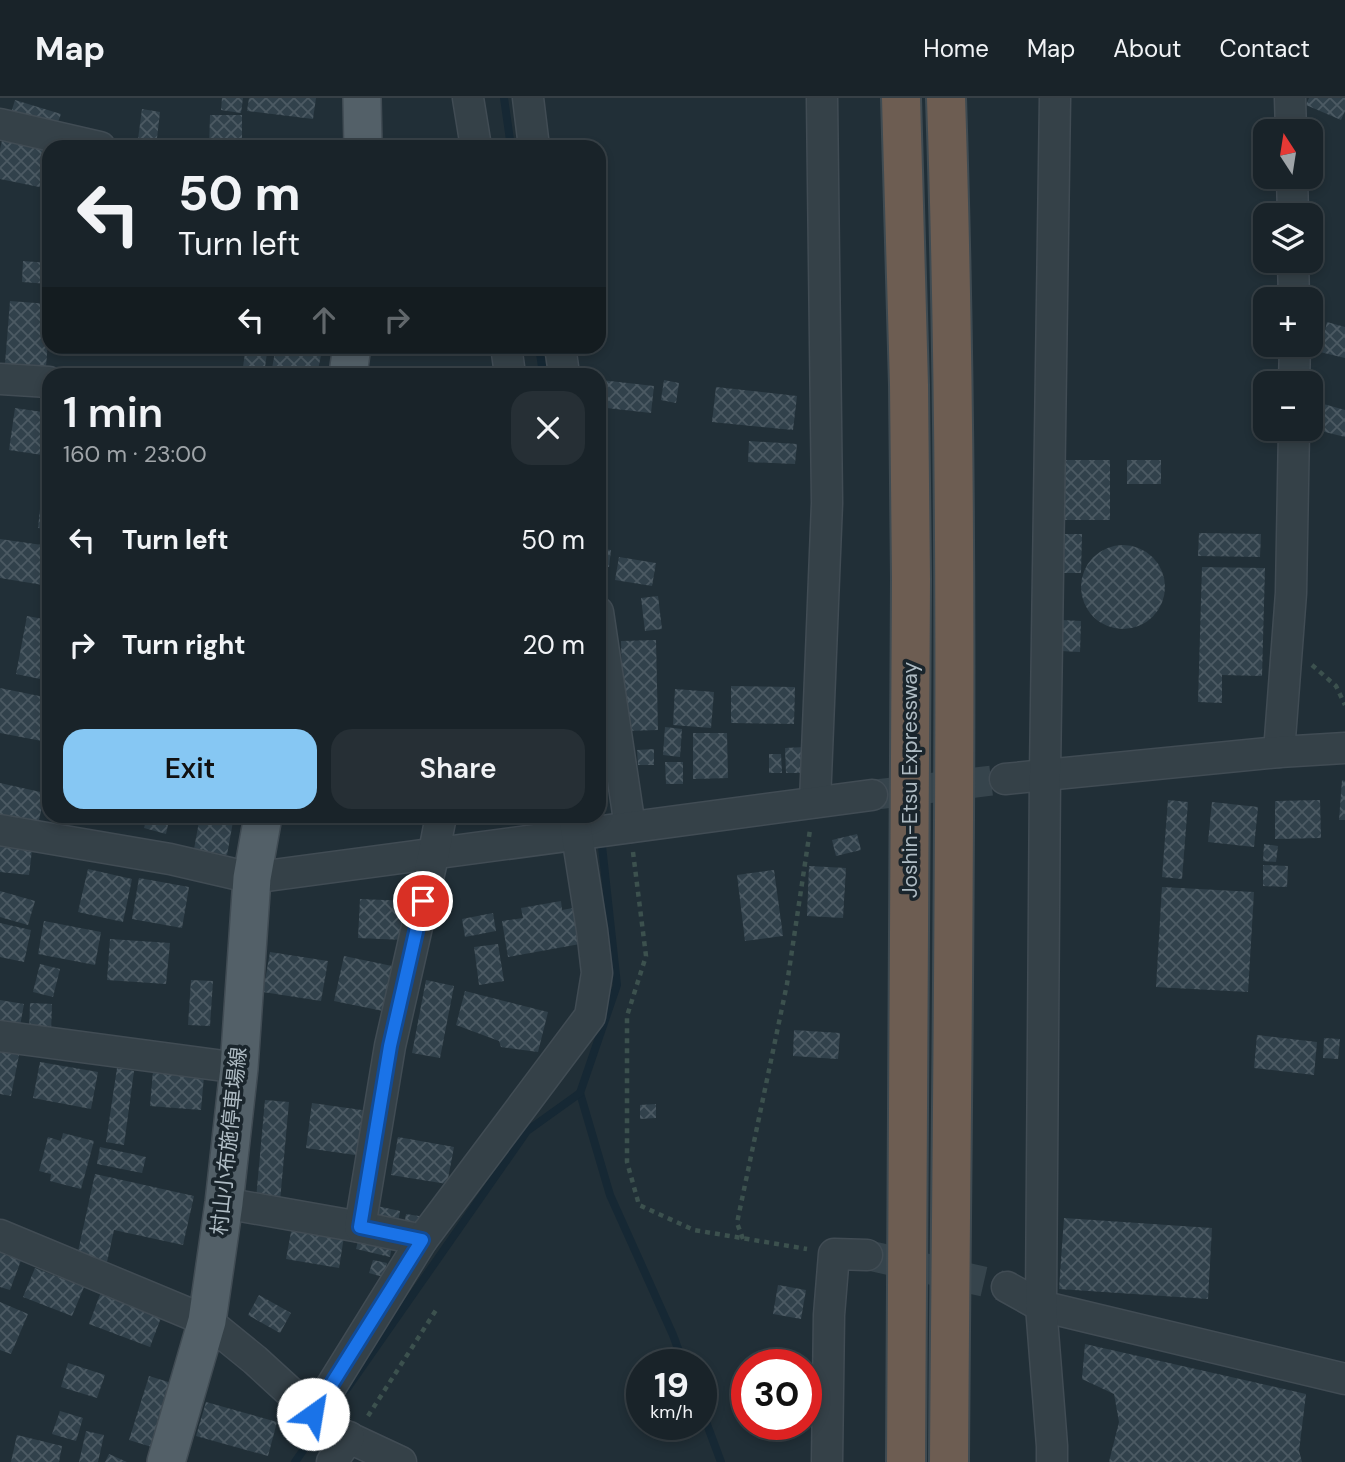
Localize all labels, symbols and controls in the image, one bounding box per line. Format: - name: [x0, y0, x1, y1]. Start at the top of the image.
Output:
- text: Map: [35, 27, 105, 70]
- text: Home: [923, 33, 989, 64]
- text: Map: [1027, 33, 1075, 64]
- text: About: [1113, 33, 1182, 64]
- text: Contact: [1220, 33, 1310, 64]
- north arrow: [1253, 119, 1323, 189]
- map controls: [1253, 119, 1323, 441]
- text: 50 m: [178, 161, 301, 225]
- icon: left: [63, 168, 154, 259]
- button: layers: [1253, 203, 1323, 273]
- text: Turn left: [178, 223, 300, 265]
- button: +: [1253, 287, 1323, 357]
- icon: left: [232, 301, 270, 339]
- icon: ahead: [305, 301, 343, 339]
- icon: right: [378, 301, 416, 339]
- button: −: [1253, 371, 1323, 441]
- text: 1 min: [63, 385, 163, 440]
- button: close: [511, 391, 585, 465]
- text: 160 m · 23:00: [63, 439, 207, 469]
- icon: left: [63, 521, 101, 559]
- text: Turn left: [122, 523, 229, 557]
- text: 50 m: [521, 523, 585, 557]
- icon: right: [63, 626, 101, 664]
- text: Turn right: [122, 628, 246, 662]
- text: 20 m: [522, 628, 585, 662]
- street label: Joshin-Etsu Expressway: [896, 662, 924, 898]
- button: Exit: [63, 729, 317, 809]
- button: Share: [331, 729, 585, 809]
- pin: [393, 871, 453, 931]
- icon: arrive: [404, 882, 442, 920]
- street label: 村山小布施停車場線: [205, 1046, 253, 1236]
- speed limit sign: 30: [731, 1349, 822, 1440]
- text: 19: [654, 1362, 689, 1408]
- position arrow: [276, 1377, 350, 1451]
- text: km/h: [650, 1400, 693, 1424]

